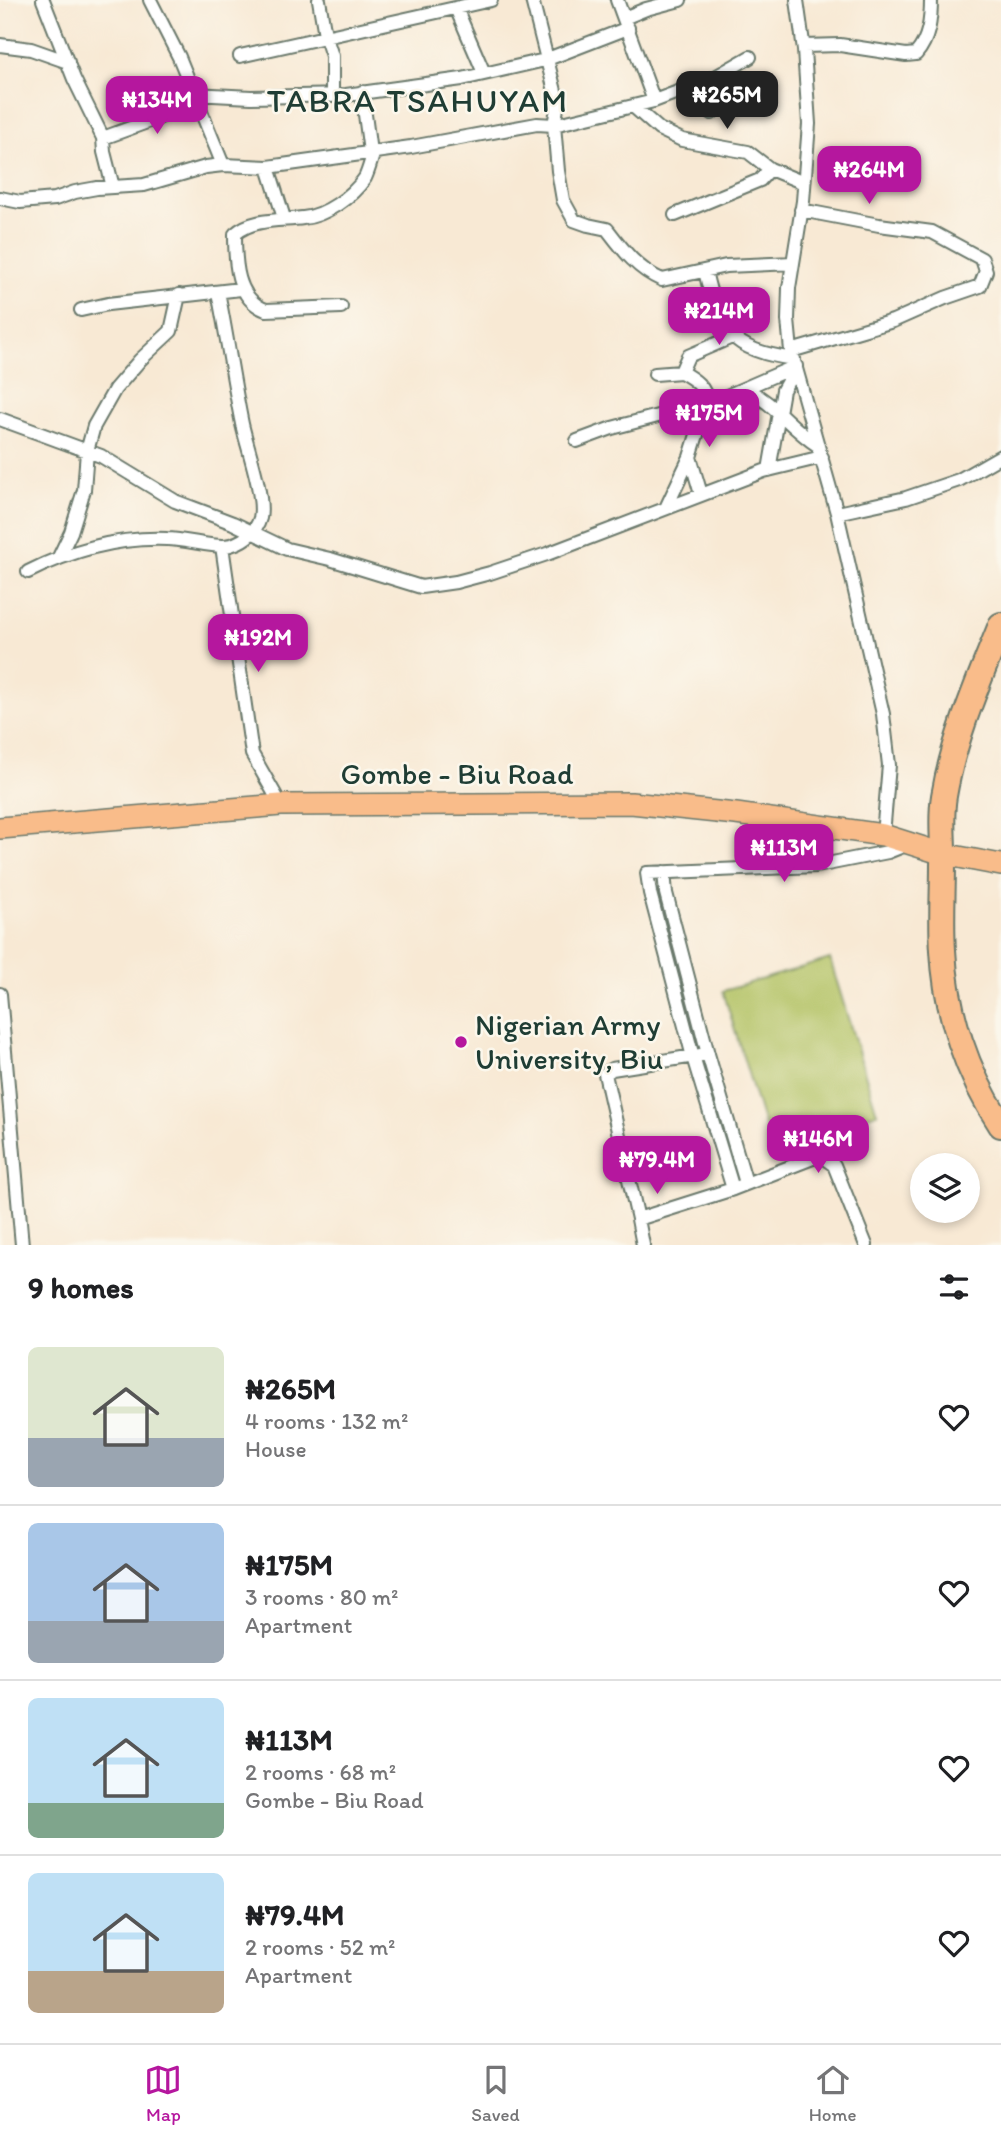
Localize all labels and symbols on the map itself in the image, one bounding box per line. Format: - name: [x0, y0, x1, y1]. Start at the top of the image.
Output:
- pin: ₦265M: [678, 72, 776, 131]
- pin: ₦134M: [108, 76, 206, 136]
- district label: TABRA TSAHUYAM: [267, 81, 569, 120]
- pin: ₦264M: [820, 146, 918, 206]
- pin: ₦214M: [670, 288, 768, 347]
- pin: ₦175M: [660, 390, 758, 449]
- pin: ₦192M: [209, 614, 307, 674]
- street label: Gombe - Biu Road: [341, 755, 574, 792]
- pin: ₦113M: [735, 824, 833, 884]
- place label: Nigerian Army University, Biu: [475, 1006, 663, 1077]
- marker: Nigerian Army University, Biu: [453, 1034, 469, 1050]
- pin: ₦146M: [769, 1116, 867, 1175]
- pin: ₦79.4M: [600, 1136, 714, 1196]

